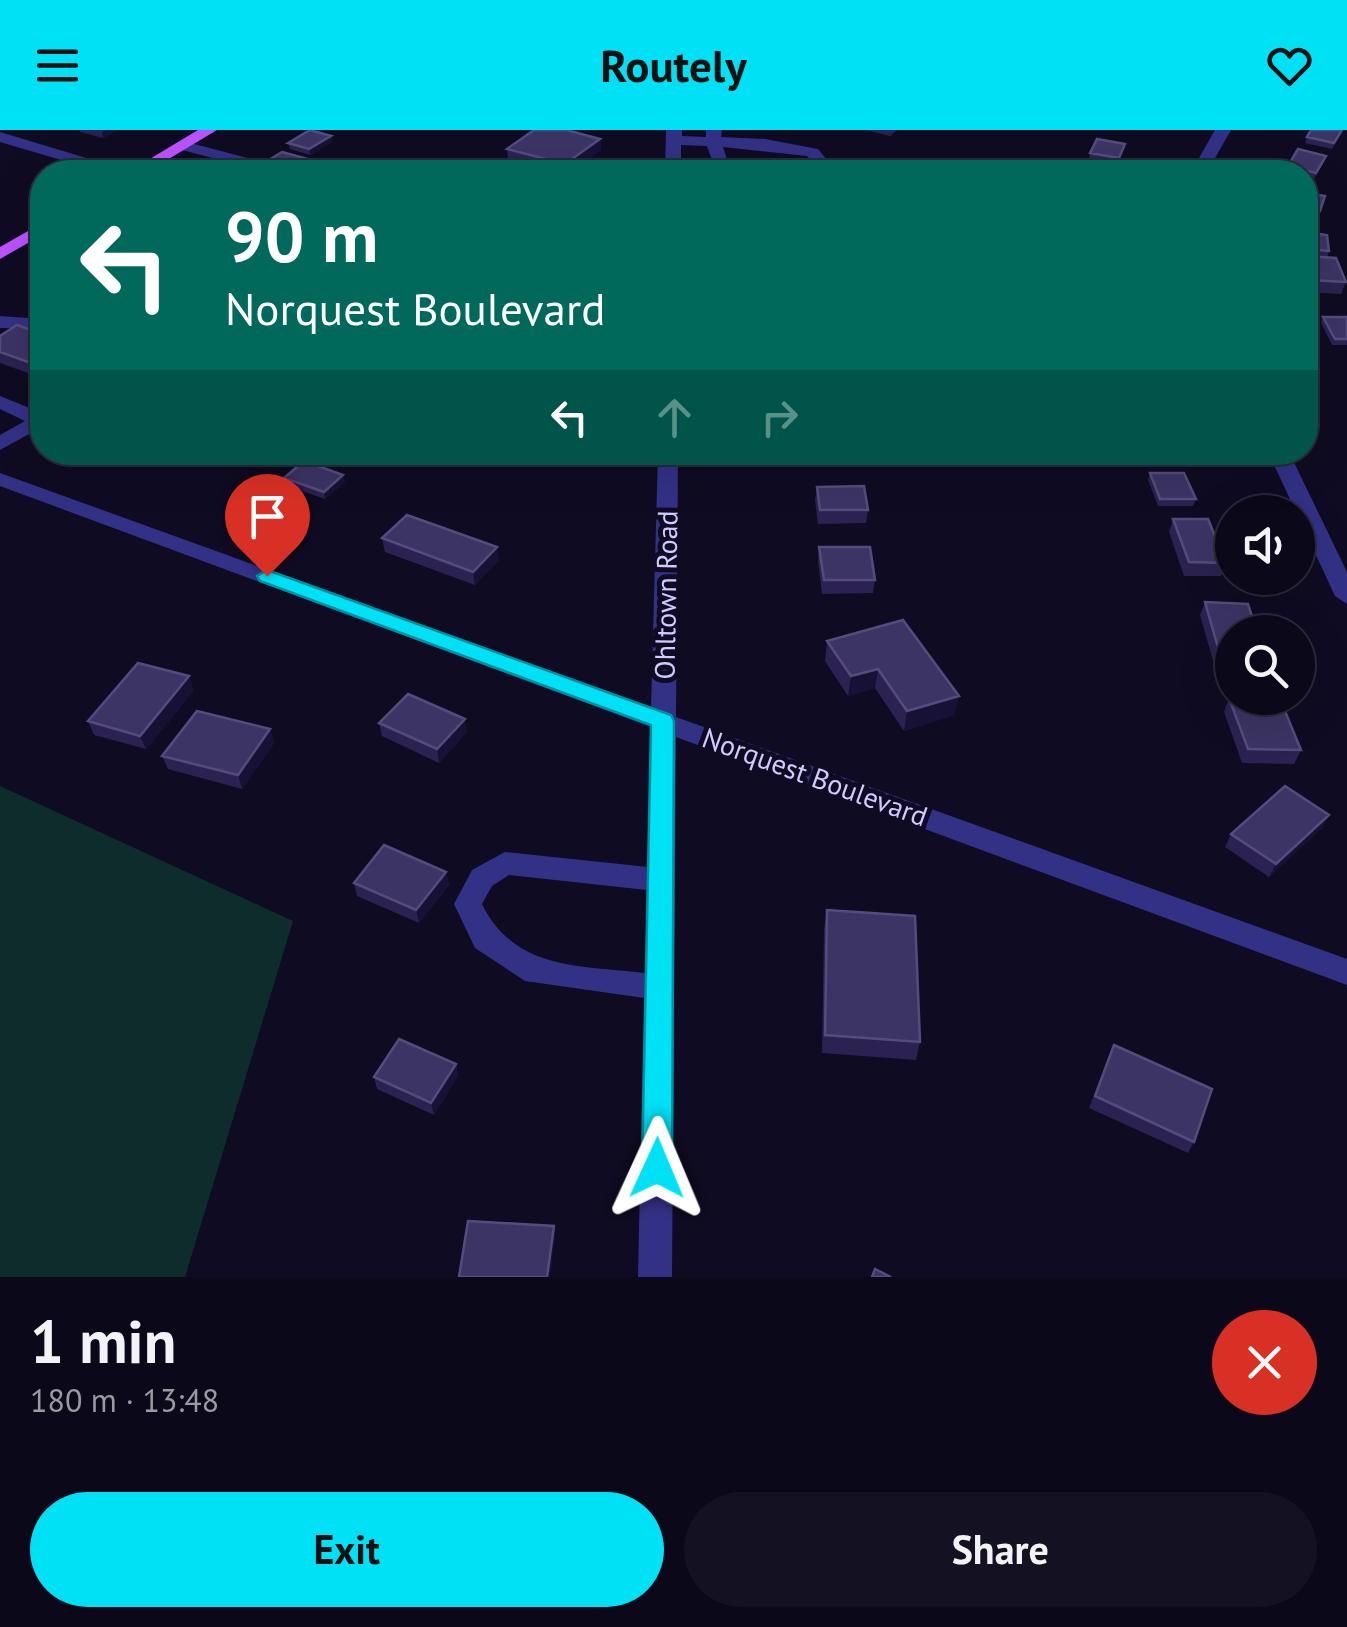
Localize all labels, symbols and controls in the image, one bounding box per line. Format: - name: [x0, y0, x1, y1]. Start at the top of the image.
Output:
- text: Routely: [600, 36, 747, 94]
- icon: menu: [30, 38, 85, 93]
- icon: heart: [1262, 38, 1317, 93]
- text: 90 m: [225, 191, 378, 281]
- icon: left: [60, 200, 190, 330]
- text: Norquest Boulevard: [225, 279, 605, 337]
- icon: left: [542, 390, 597, 445]
- icon: ahead: [647, 390, 702, 445]
- icon: right: [752, 390, 807, 445]
- pin: [225, 474, 310, 577]
- icon: arrive: [240, 489, 295, 544]
- map controls: [1215, 495, 1315, 715]
- button: sound: [1215, 495, 1315, 595]
- street label: Ohltown Road: [646, 510, 685, 680]
- button: search: [1215, 615, 1315, 715]
- street label: Norquest Boulevard: [698, 719, 933, 834]
- position arrow: [605, 1116, 709, 1220]
- text: 1 min: [30, 1302, 176, 1380]
- button: close: [1212, 1310, 1317, 1415]
- text: 180 m · 13:48: [30, 1379, 219, 1421]
- button: Exit: [30, 1492, 664, 1607]
- button: Share: [684, 1492, 1317, 1607]

